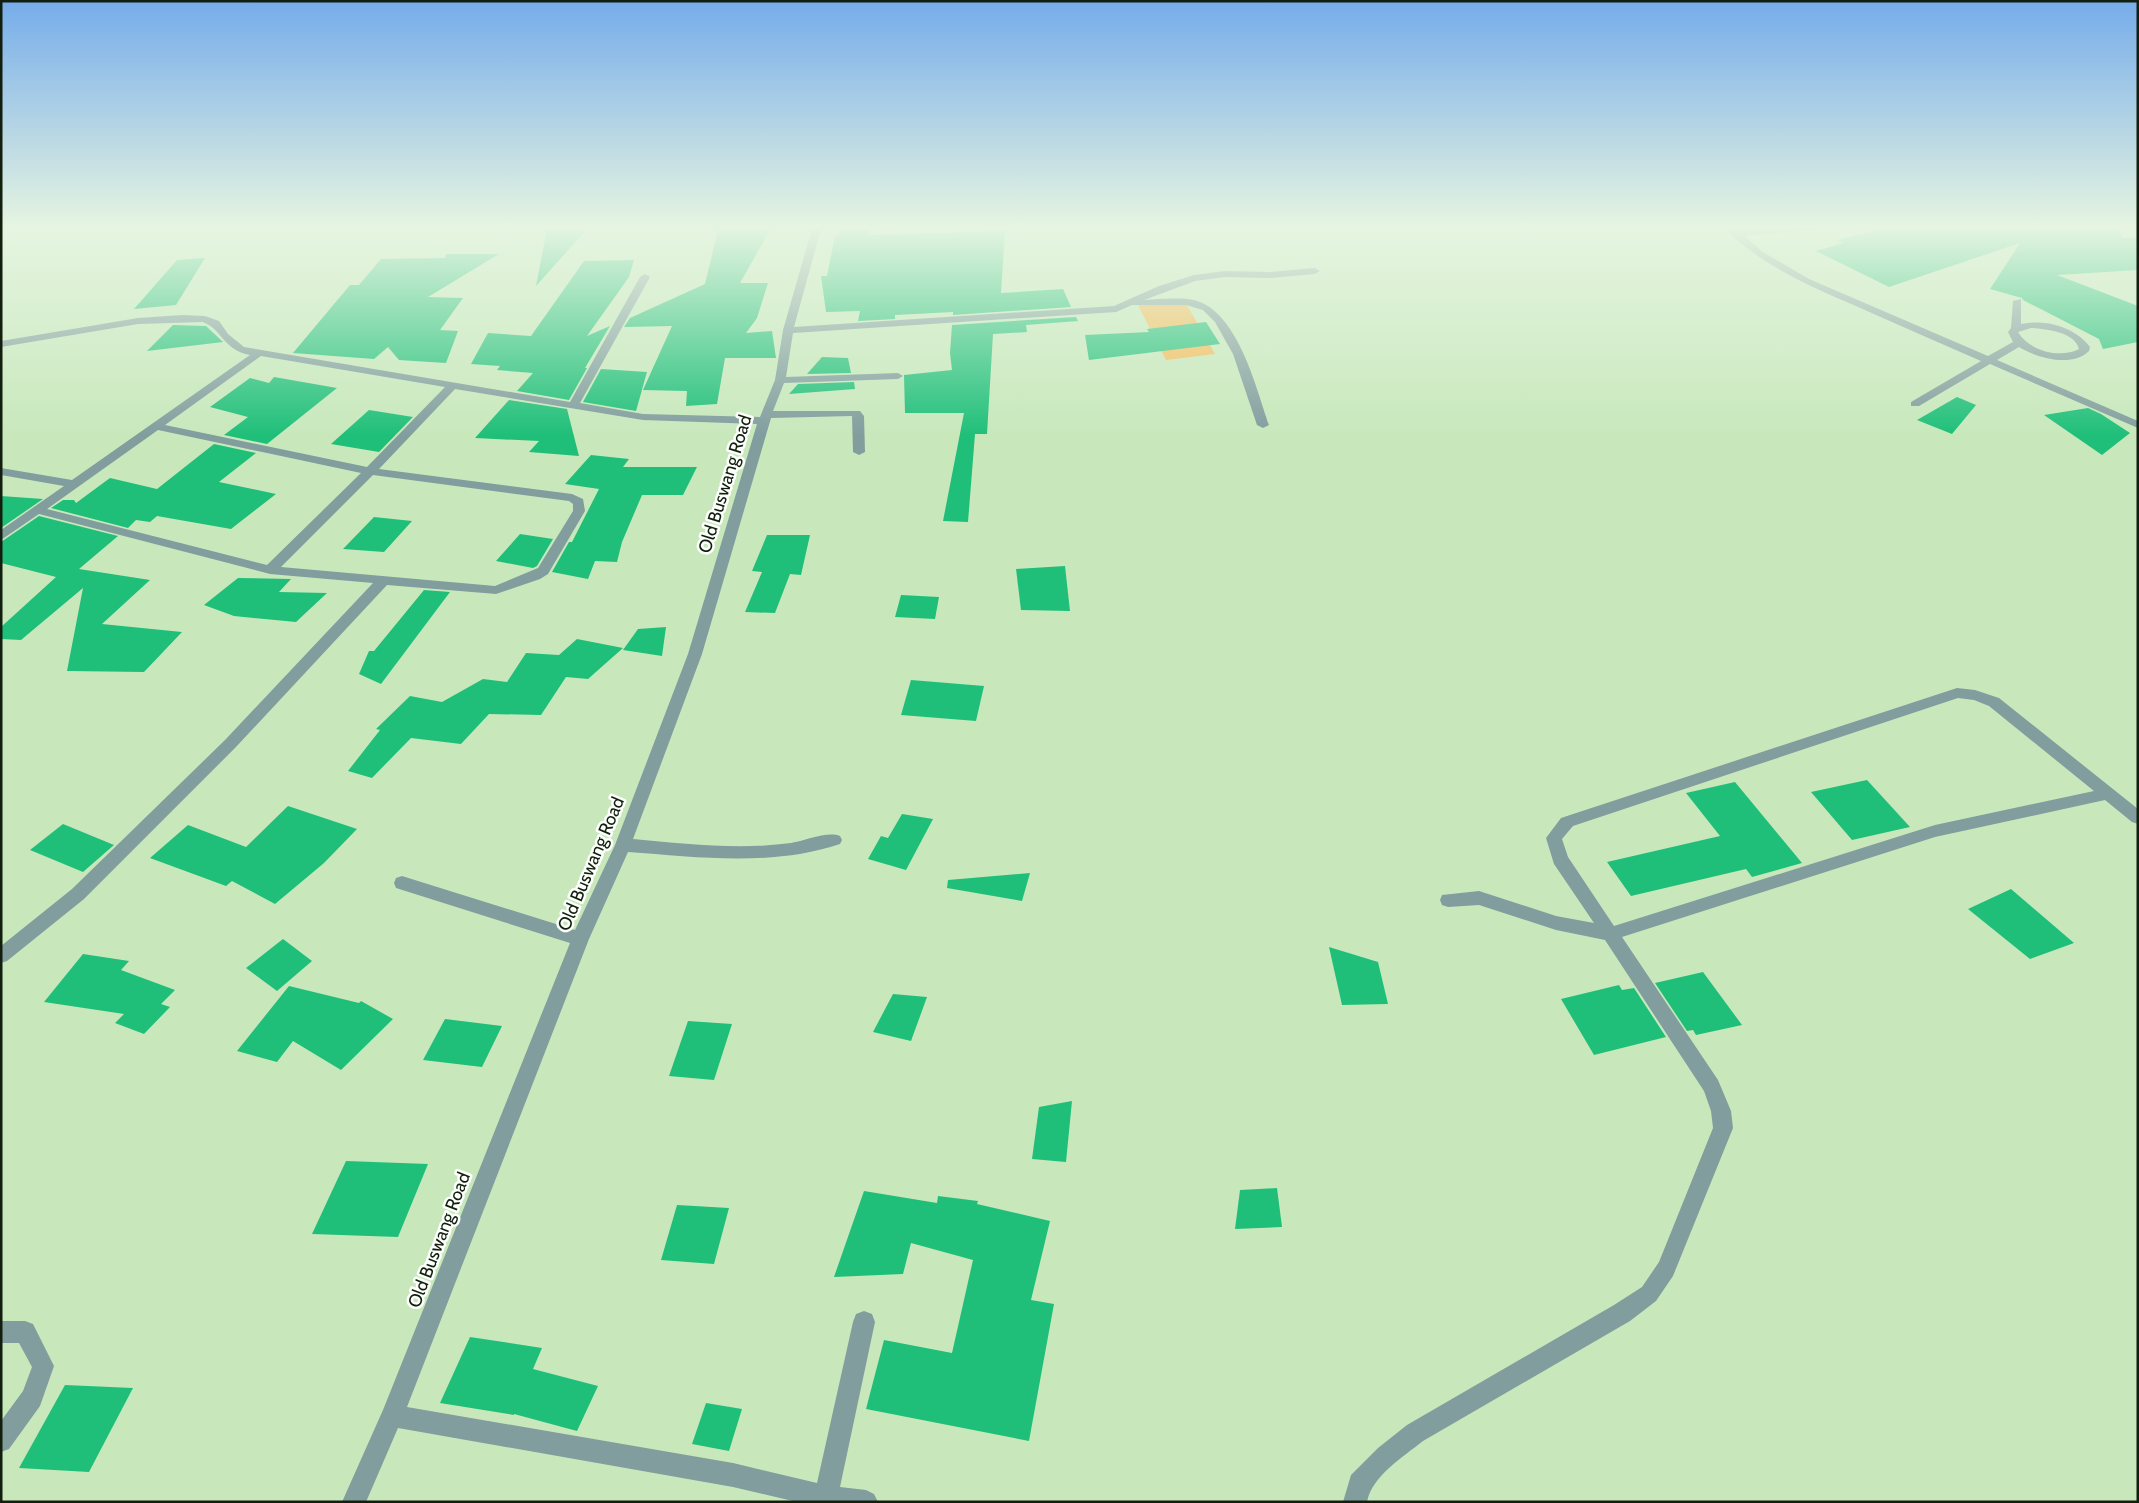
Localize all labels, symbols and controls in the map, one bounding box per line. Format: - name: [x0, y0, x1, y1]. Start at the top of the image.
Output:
- street label: Old Buswang Road: [694, 412, 756, 556]
- street label: Old Buswang Road: [553, 794, 629, 934]
- street label: Old Buswang Road: [403, 1169, 475, 1311]

